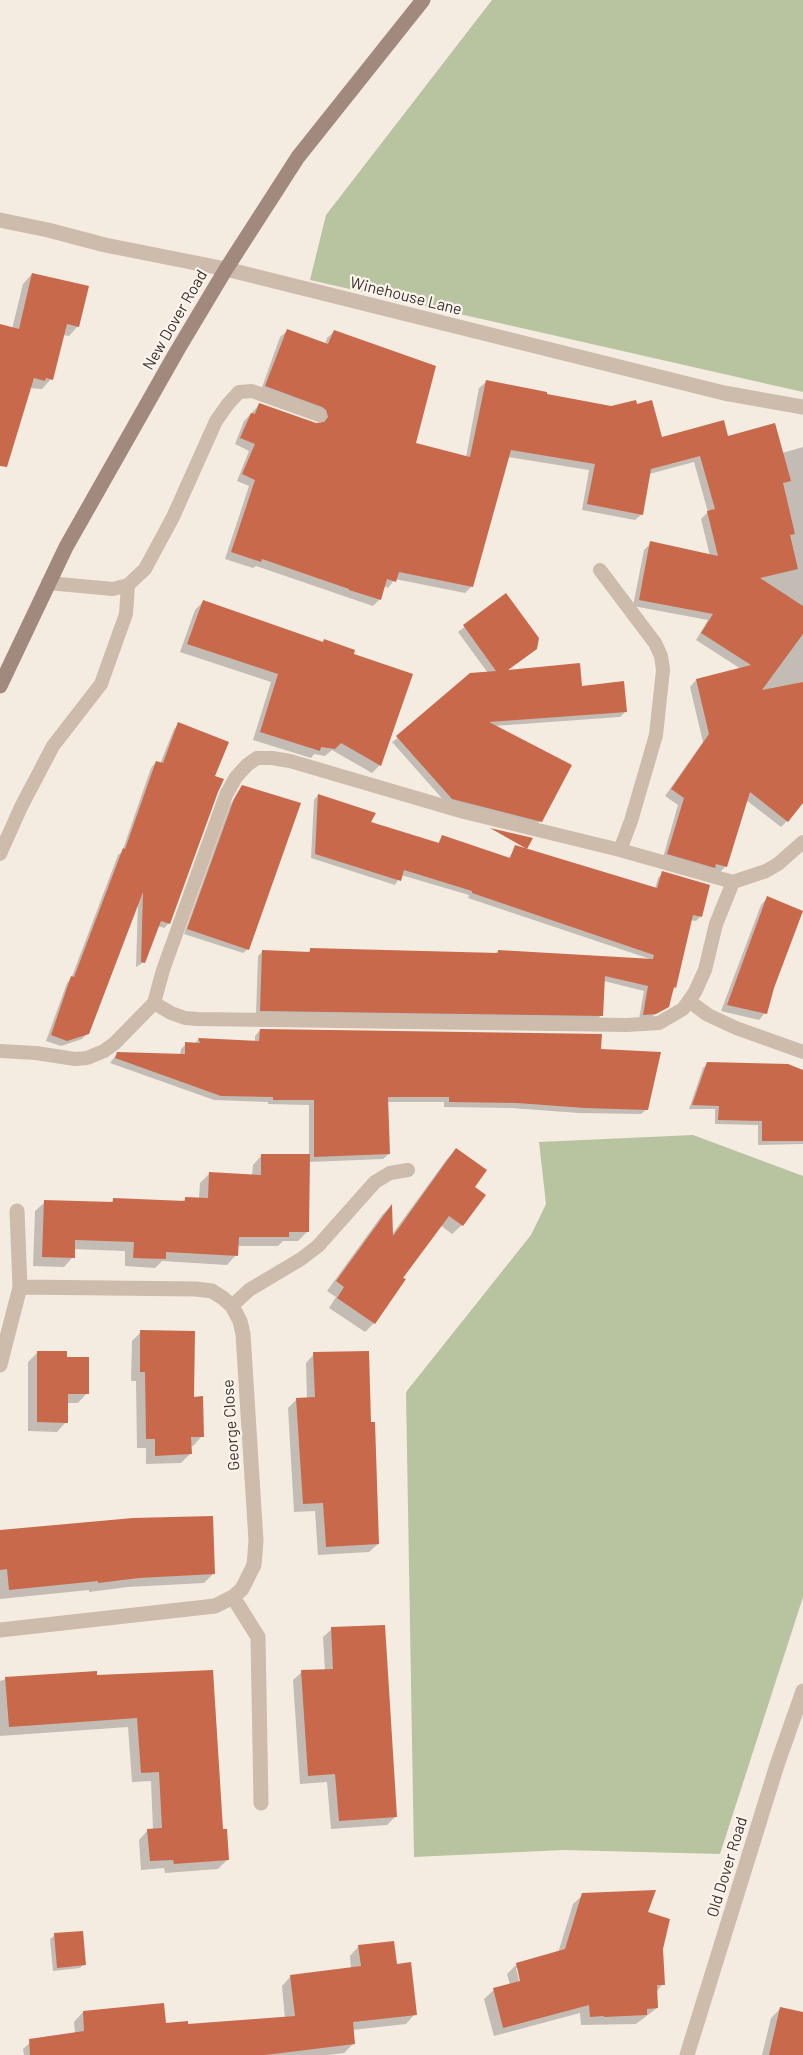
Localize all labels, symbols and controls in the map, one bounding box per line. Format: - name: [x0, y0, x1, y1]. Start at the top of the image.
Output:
- street label: New Dover Road: [139, 267, 211, 373]
- street label: Winehouse Lane: [348, 273, 464, 319]
- street label: George Close: [218, 1379, 244, 1471]
- street label: Old Dover Road: [703, 1814, 751, 1920]

